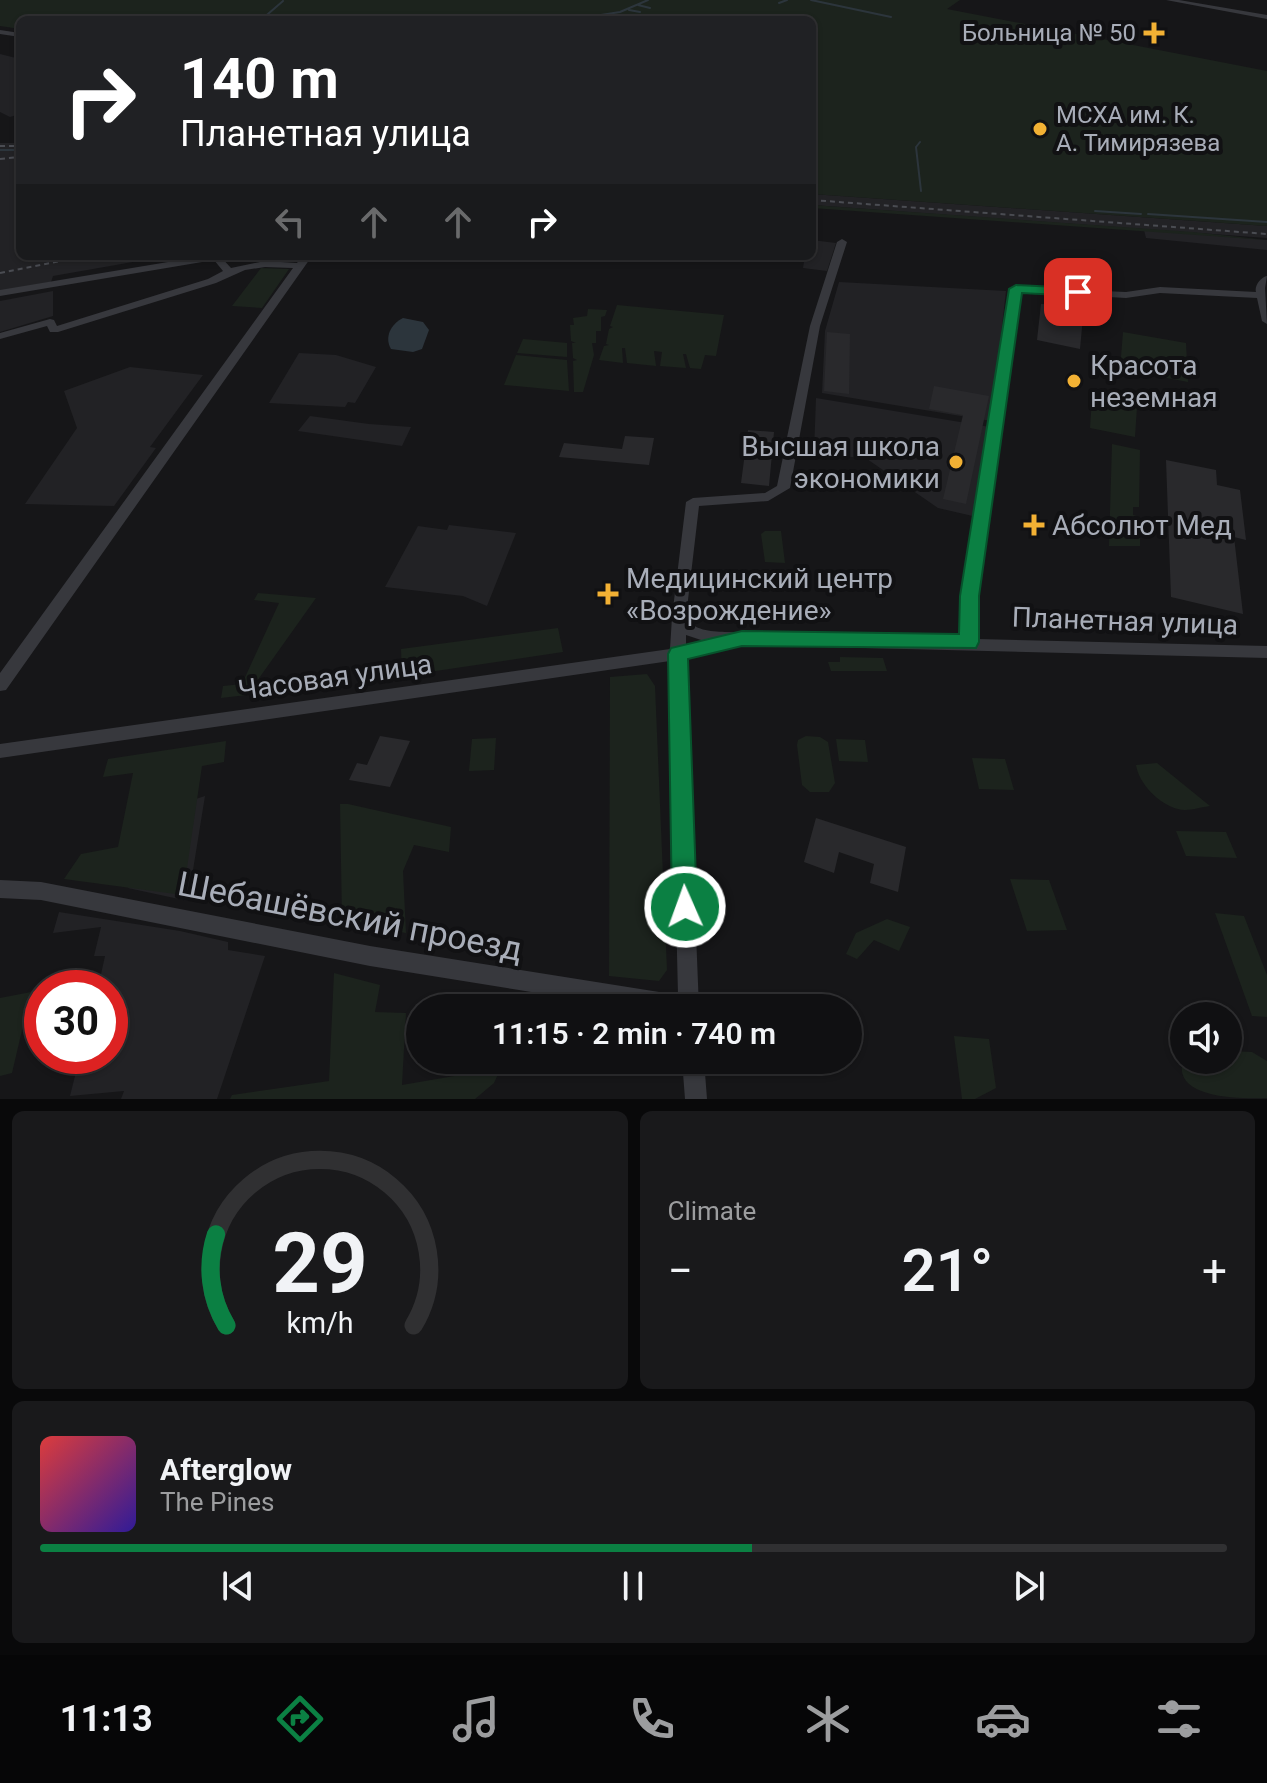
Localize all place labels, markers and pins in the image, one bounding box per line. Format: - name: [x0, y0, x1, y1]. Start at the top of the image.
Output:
- place label: Больница № 50: [962, 19, 1136, 47]
- marker: Больница № 50: [1143, 22, 1165, 44]
- place label: МСХА им. К. А. Тимирязева: [1056, 101, 1220, 157]
- marker: МСХА им. К. А. Тимирязева: [1031, 120, 1049, 138]
- pin: [1044, 258, 1112, 326]
- place label: Красота неземная: [1090, 349, 1218, 414]
- marker: Красота неземная: [1065, 372, 1083, 390]
- place label: Высшая школа экономики: [741, 430, 940, 495]
- marker: Высшая школа экономики: [947, 453, 965, 471]
- place label: Абсолют Мед: [1052, 509, 1232, 542]
- marker: Абсолют Мед: [1023, 514, 1045, 536]
- place label: Медицинский центр «Возрождение»: [626, 562, 893, 627]
- marker: Медицинский центр «Возрождение»: [597, 583, 619, 605]

